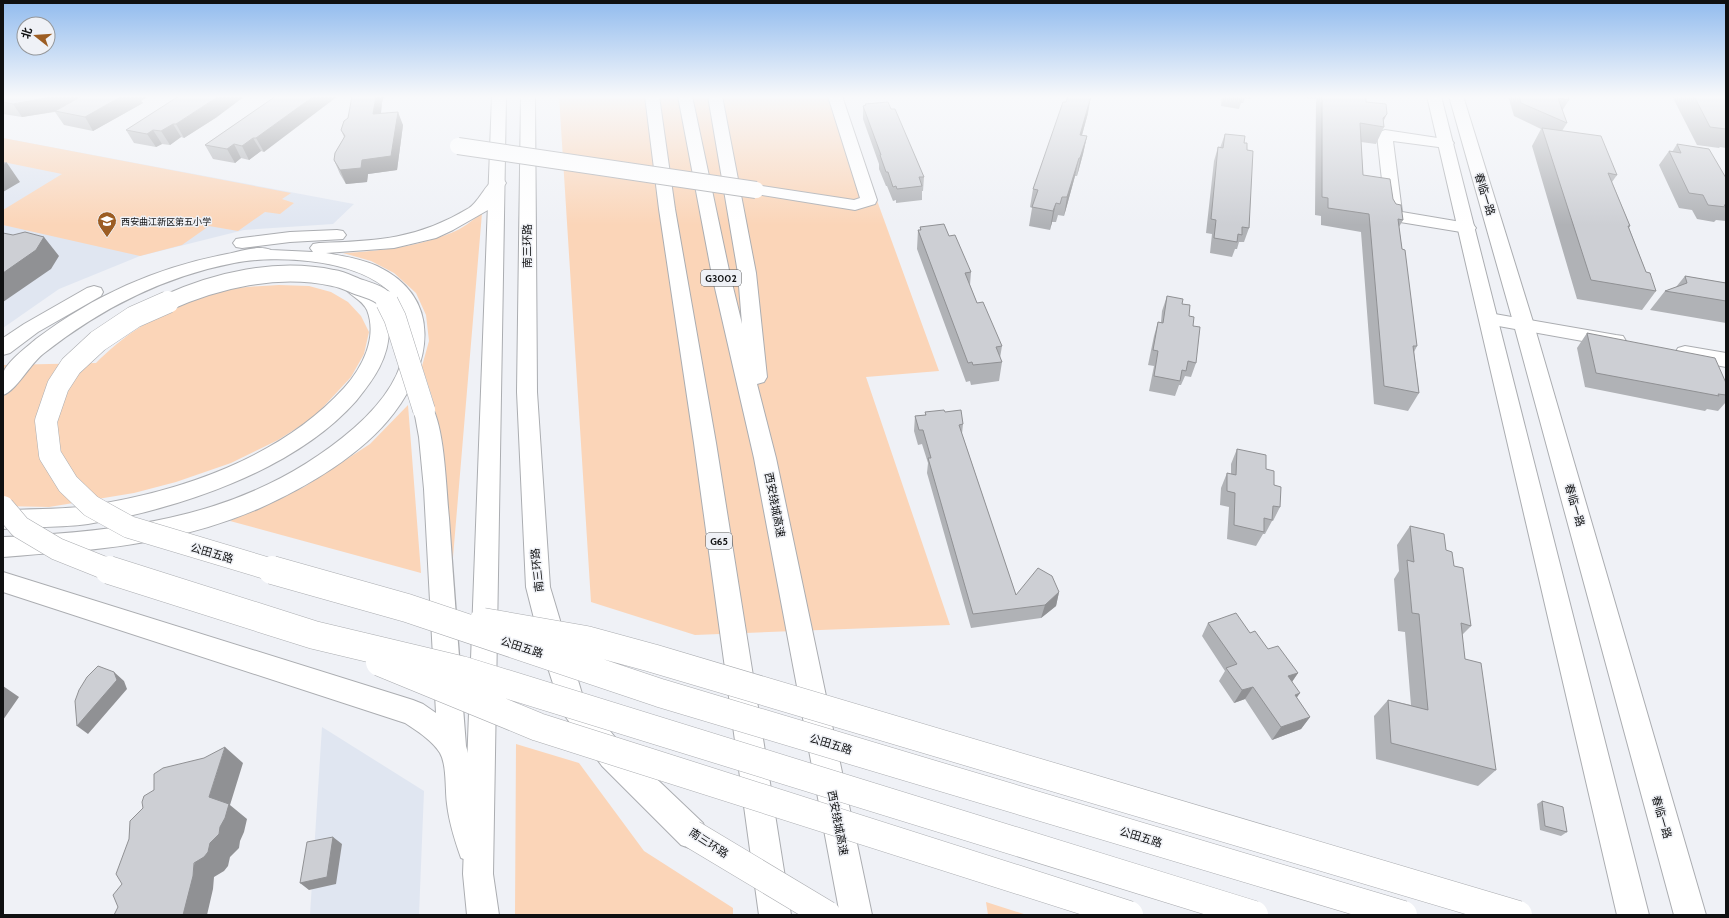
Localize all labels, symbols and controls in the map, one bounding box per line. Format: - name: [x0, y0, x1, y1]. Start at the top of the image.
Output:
- north arrow: [16, 16, 56, 56]
- text: 北: [18, 26, 35, 40]
- street label: 春临一路: [1472, 171, 1498, 217]
- school or university icon: 西安曲江新区第五小学: [96, 210, 118, 238]
- place label: 西安曲江新区第五小学: [121, 216, 211, 227]
- street label: 南三环路: [520, 224, 534, 268]
- road number: G3002: [701, 270, 741, 286]
- street label: 西安绕城高速: [762, 471, 788, 539]
- street label: 春临一路: [1562, 482, 1588, 528]
- road number: G65: [706, 533, 732, 549]
- street label: 公田五路: [189, 540, 235, 566]
- street label: 南三环路: [528, 547, 546, 593]
- street label: 公田五路: [499, 634, 545, 660]
- street label: 公田五路: [808, 731, 854, 757]
- street label: 西安绕城高速: [825, 789, 851, 857]
- street label: 春临一路: [1649, 794, 1675, 840]
- street label: 公田五路: [1118, 824, 1164, 850]
- street label: 南三环路: [687, 825, 731, 861]

